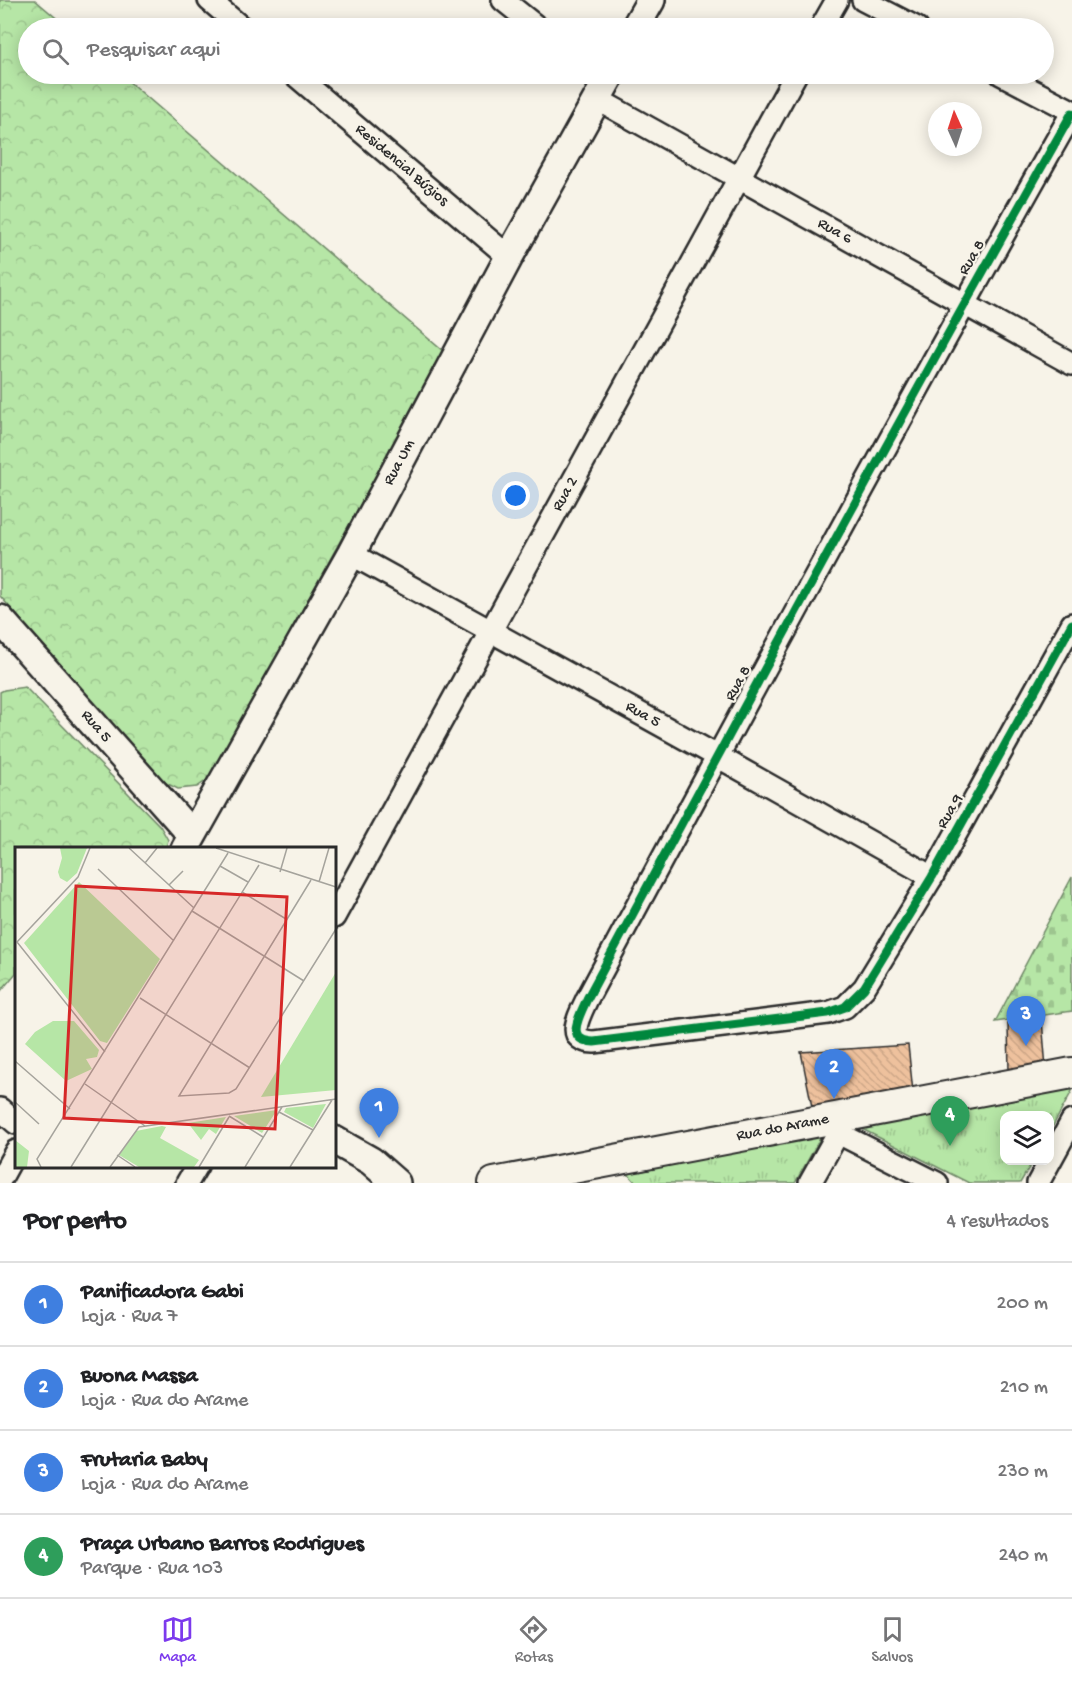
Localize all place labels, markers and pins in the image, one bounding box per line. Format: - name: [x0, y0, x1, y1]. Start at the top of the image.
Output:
- pin: 3: [1006, 996, 1046, 1046]
- pin: 2: [814, 1050, 854, 1099]
- pin: 1: [360, 1088, 398, 1138]
- pin: 4: [930, 1096, 970, 1146]

